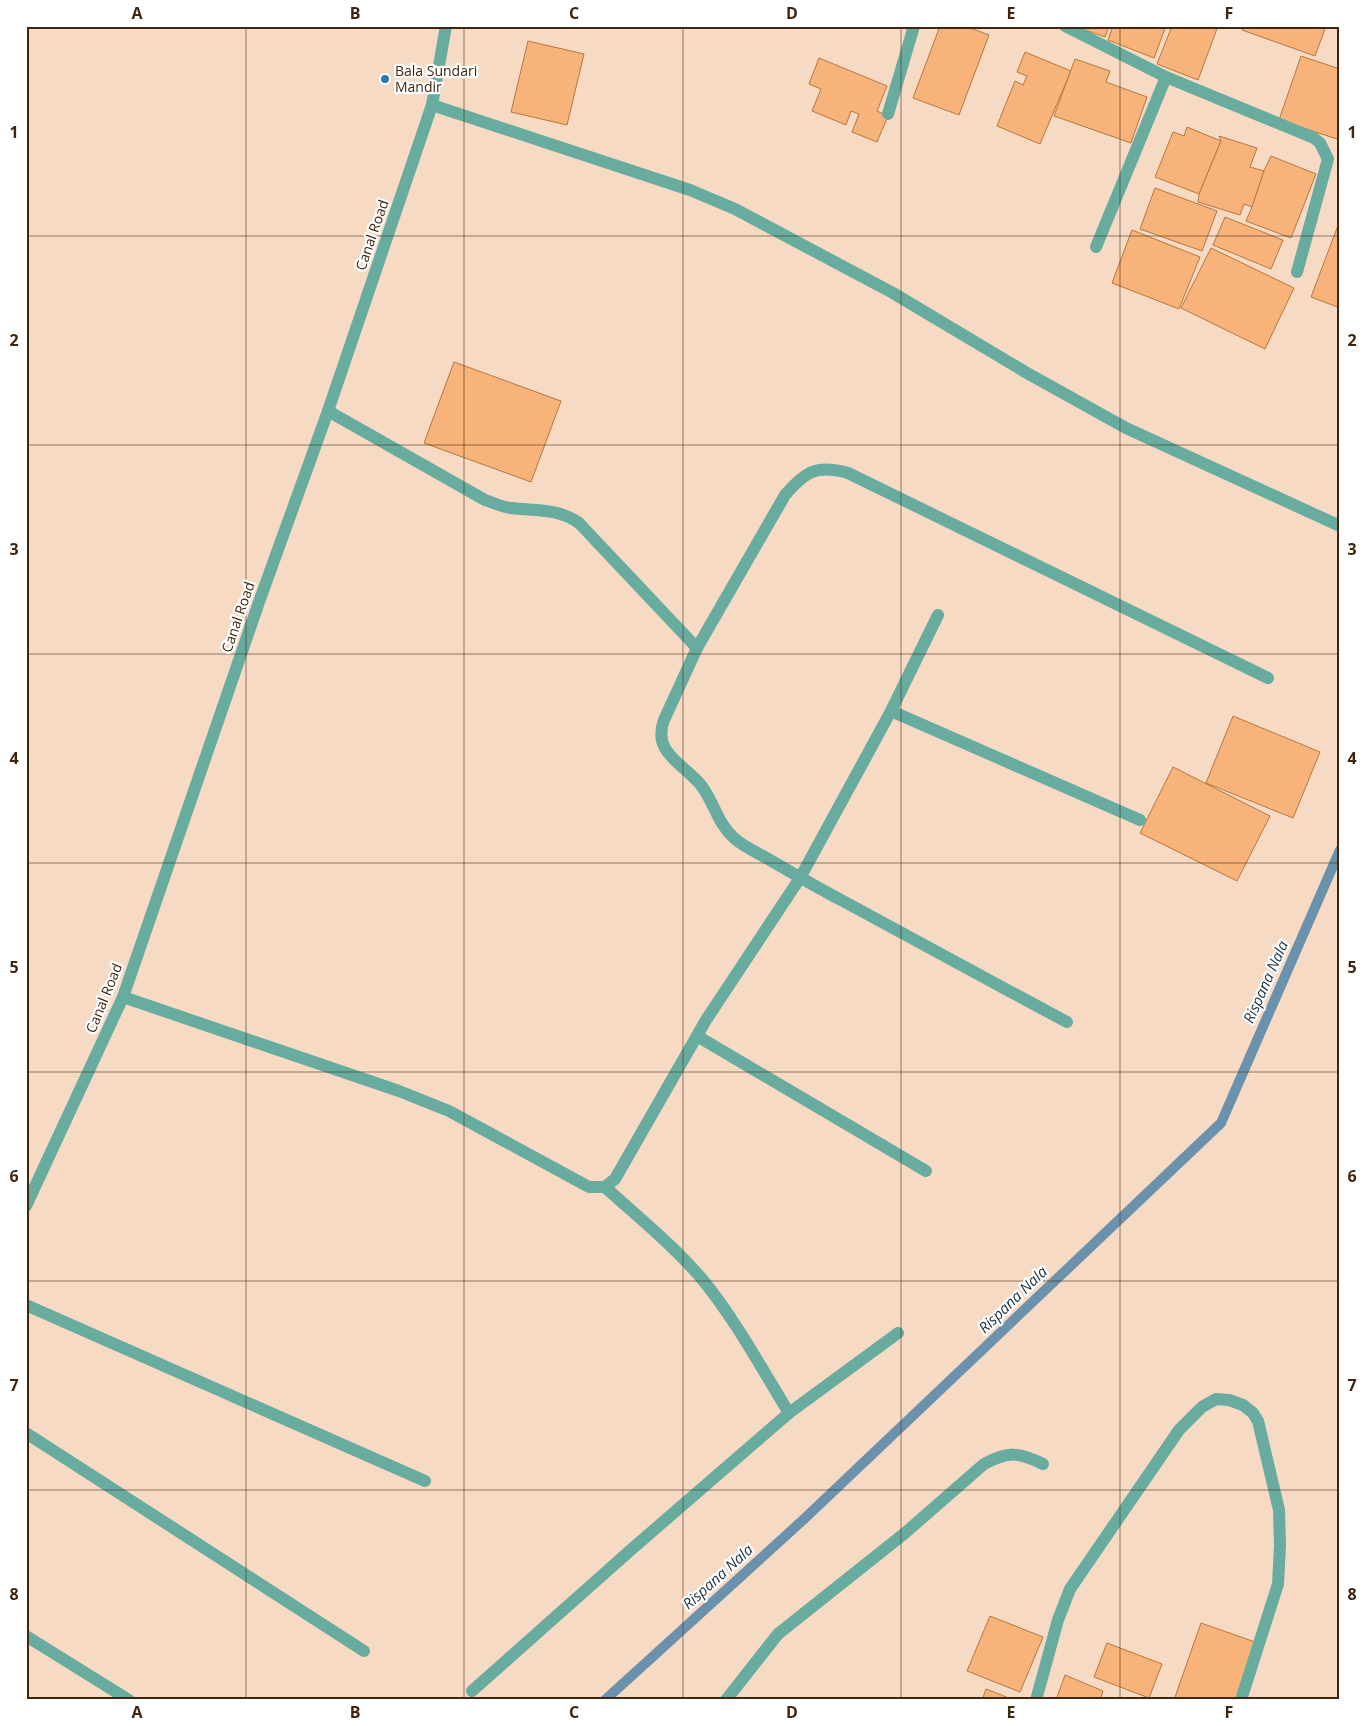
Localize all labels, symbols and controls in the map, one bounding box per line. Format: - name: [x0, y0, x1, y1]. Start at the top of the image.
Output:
- text: A: [131, 2, 143, 24]
- text: B: [350, 2, 360, 24]
- text: C: [569, 2, 579, 24]
- text: D: [786, 2, 798, 24]
- text: E: [1007, 2, 1016, 24]
- text: F: [1225, 2, 1233, 24]
- place label: Bala Sundari Mandir: [395, 61, 477, 96]
- marker: Bala Sundari Mandir: [379, 73, 391, 85]
- text: 1: [9, 121, 19, 143]
- text: 1: [1347, 121, 1357, 143]
- street label: Canal Road: [351, 197, 392, 273]
- text: 2: [9, 329, 19, 351]
- text: 2: [1347, 329, 1357, 351]
- text: 3: [9, 538, 19, 560]
- text: 3: [1347, 538, 1357, 560]
- street label: Canal Road: [217, 579, 258, 655]
- text: 4: [9, 747, 19, 769]
- text: 4: [1347, 747, 1357, 769]
- water label: Rispana Nala: [1238, 937, 1292, 1026]
- text: 5: [9, 956, 19, 978]
- text: 5: [1347, 956, 1357, 978]
- street label: Canal Road: [81, 960, 126, 1035]
- text: 6: [9, 1165, 19, 1187]
- text: 6: [1347, 1165, 1357, 1187]
- water label: Rispana Nala: [974, 1261, 1051, 1337]
- text: 7: [9, 1374, 19, 1396]
- text: 7: [1347, 1374, 1357, 1396]
- water label: Rispana Nala: [678, 1539, 757, 1613]
- text: 8: [9, 1583, 19, 1605]
- text: 8: [1347, 1583, 1357, 1605]
- text: A: [131, 1701, 143, 1723]
- text: B: [350, 1701, 360, 1723]
- text: C: [569, 1701, 579, 1723]
- text: D: [786, 1701, 798, 1723]
- text: E: [1007, 1701, 1016, 1723]
- text: F: [1225, 1701, 1233, 1723]

